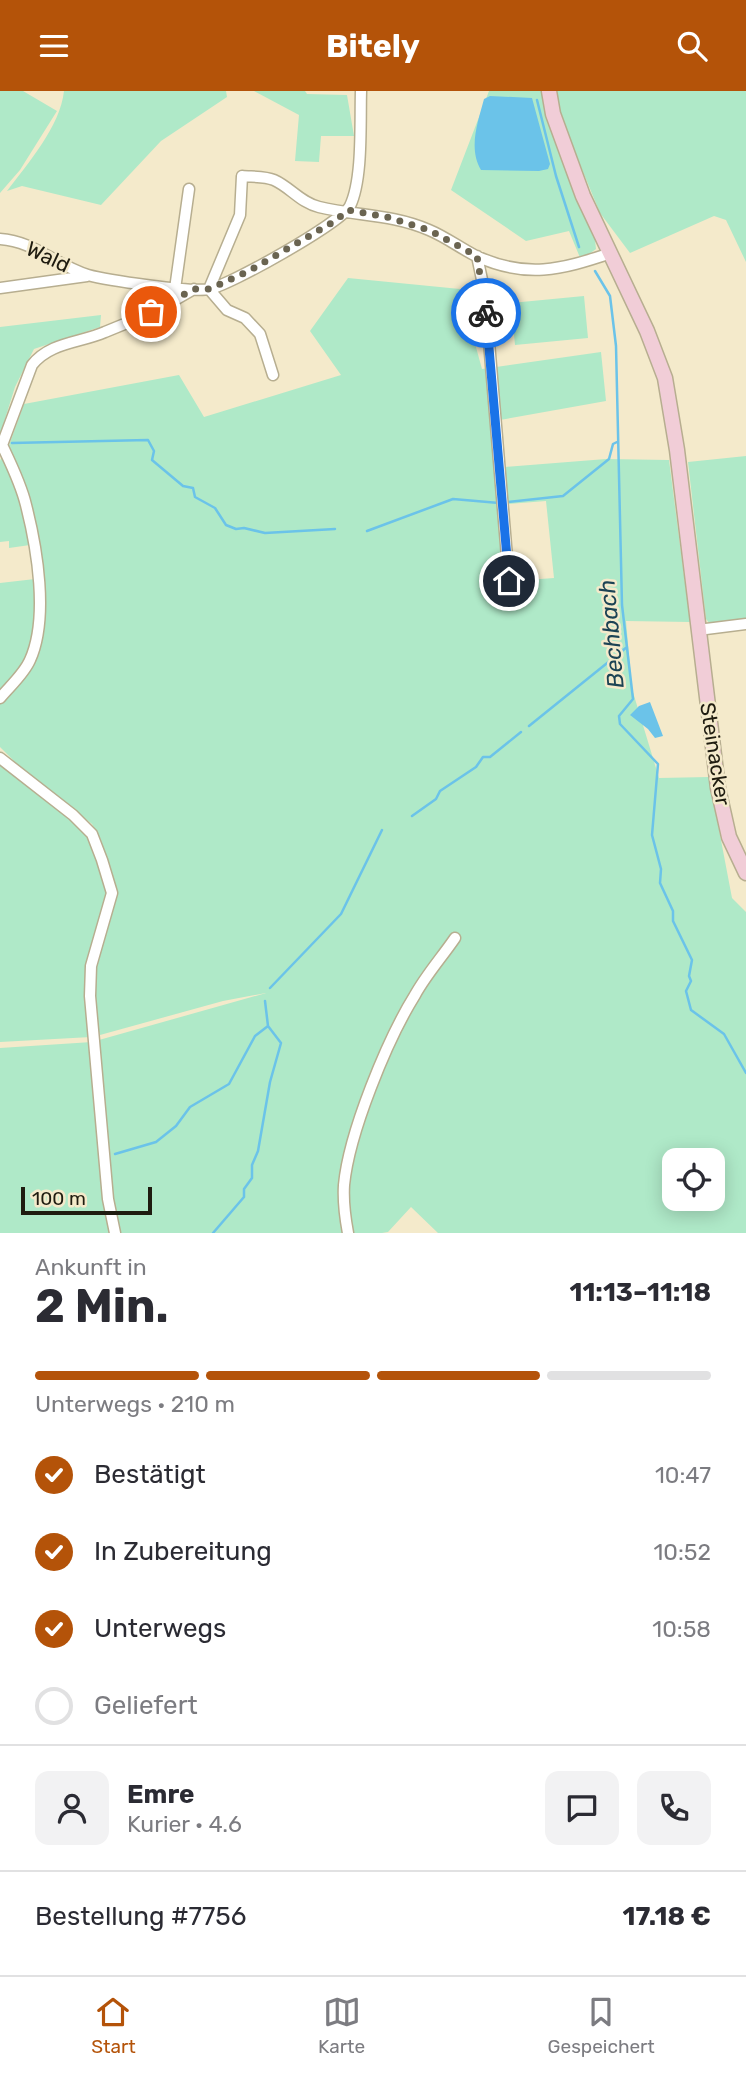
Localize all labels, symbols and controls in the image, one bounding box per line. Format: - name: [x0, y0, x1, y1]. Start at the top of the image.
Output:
- icon: menu: [35, 27, 73, 65]
- text: Bitely: [326, 27, 420, 65]
- icon: search: [673, 27, 711, 65]
- street label: Wald: [22, 236, 74, 278]
- courier: [451, 278, 521, 348]
- pin: [121, 282, 181, 342]
- icon: bag: [132, 293, 170, 331]
- icon: bike: [467, 294, 505, 332]
- pin: [479, 551, 539, 611]
- icon: home: [490, 562, 528, 600]
- water label: Bechbach: [592, 579, 630, 689]
- street label: Steinacker: [695, 701, 736, 807]
- map controls: [662, 1148, 725, 1211]
- button: locate: [662, 1148, 725, 1211]
- scale bar: [21, 1184, 152, 1216]
- text: 100 m: [32, 1187, 86, 1210]
- text: Ankunft in: [35, 1253, 147, 1281]
- text: 11:13–11:18: [569, 1277, 711, 1308]
- text: 2 Min.: [35, 1279, 169, 1334]
- text: Unterwegs · 210 m: [35, 1390, 235, 1418]
- icon: check: [35, 1456, 73, 1494]
- text: Bestätigt: [94, 1459, 206, 1490]
- text: 10:47: [655, 1461, 711, 1489]
- icon: check: [35, 1533, 73, 1571]
- text: In Zubereitung: [94, 1536, 272, 1567]
- text: 10:52: [654, 1538, 711, 1566]
- icon: check: [35, 1610, 73, 1648]
- text: Unterwegs: [94, 1613, 226, 1644]
- text: 10:58: [652, 1615, 711, 1643]
- text: Geliefert: [94, 1690, 198, 1721]
- button: person: [35, 1771, 109, 1845]
- button: chat: [545, 1771, 619, 1845]
- button: phone: [637, 1771, 711, 1845]
- text: Emre: [127, 1779, 195, 1810]
- text: Kurier · 4.6: [127, 1810, 242, 1838]
- text: Bestellung #7756: [35, 1901, 246, 1932]
- text: 17.18 €: [622, 1901, 711, 1932]
- tab: Start: [91, 1993, 136, 2058]
- tab: Karte: [318, 1993, 365, 2058]
- tab: Gespeichert: [548, 1993, 655, 2058]

